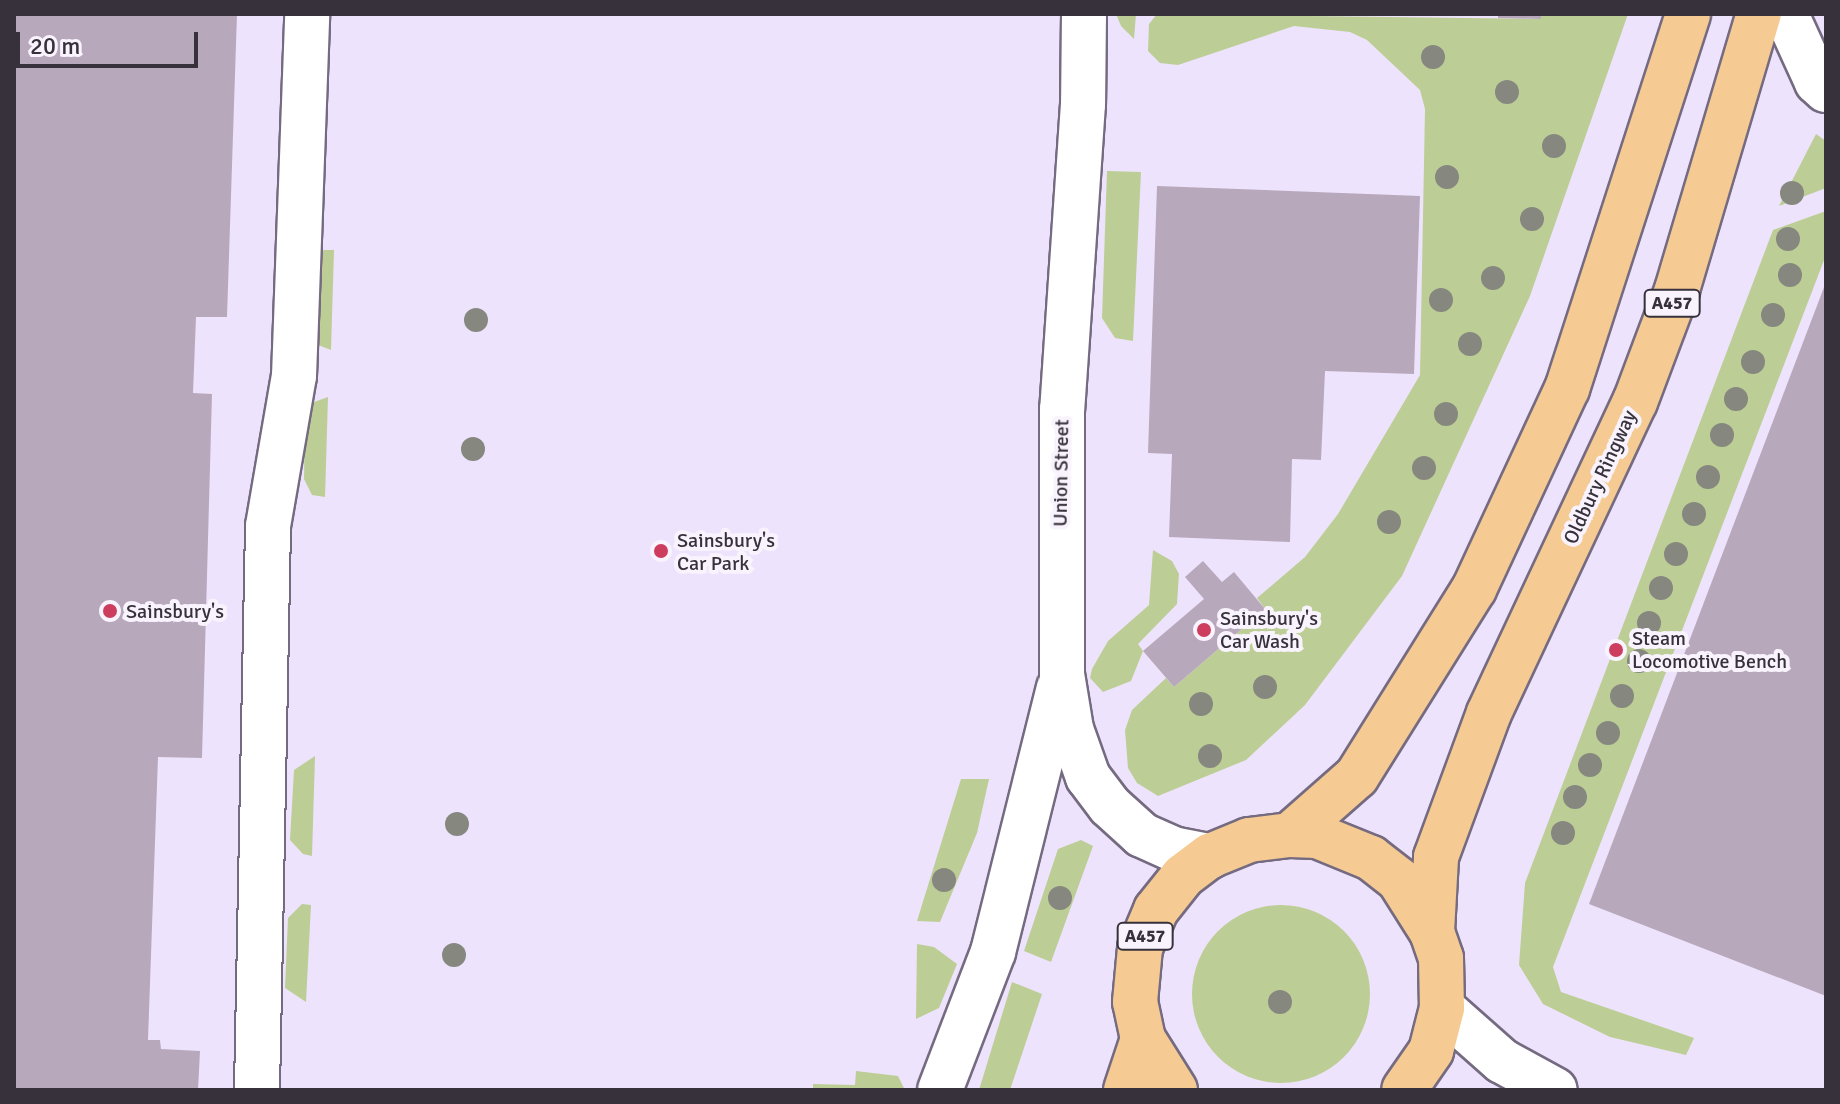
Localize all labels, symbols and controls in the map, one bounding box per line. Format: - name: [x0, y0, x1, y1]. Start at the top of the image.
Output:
- scale bar: [20, 16, 202, 66]
- text: 20 m: [30, 31, 80, 61]
- road number: A457: [1642, 289, 1702, 317]
- street label: Oldbury Ringway: [1558, 406, 1642, 548]
- street label: Union Street: [1048, 419, 1074, 527]
- place label: Sainsbury's Car Park: [677, 528, 775, 575]
- marker: Sainsbury's Car Park: [652, 542, 670, 560]
- place label: Sainsbury's: [126, 599, 224, 623]
- marker: Sainsbury's: [101, 602, 119, 620]
- place label: Sainsbury's Car Wash: [1220, 606, 1318, 653]
- marker: Sainsbury's Car Wash: [1195, 621, 1213, 639]
- place label: Steam Locomotive Bench: [1632, 626, 1787, 673]
- marker: Steam Locomotive Bench: [1607, 641, 1625, 659]
- road number: A457: [1115, 922, 1175, 950]

